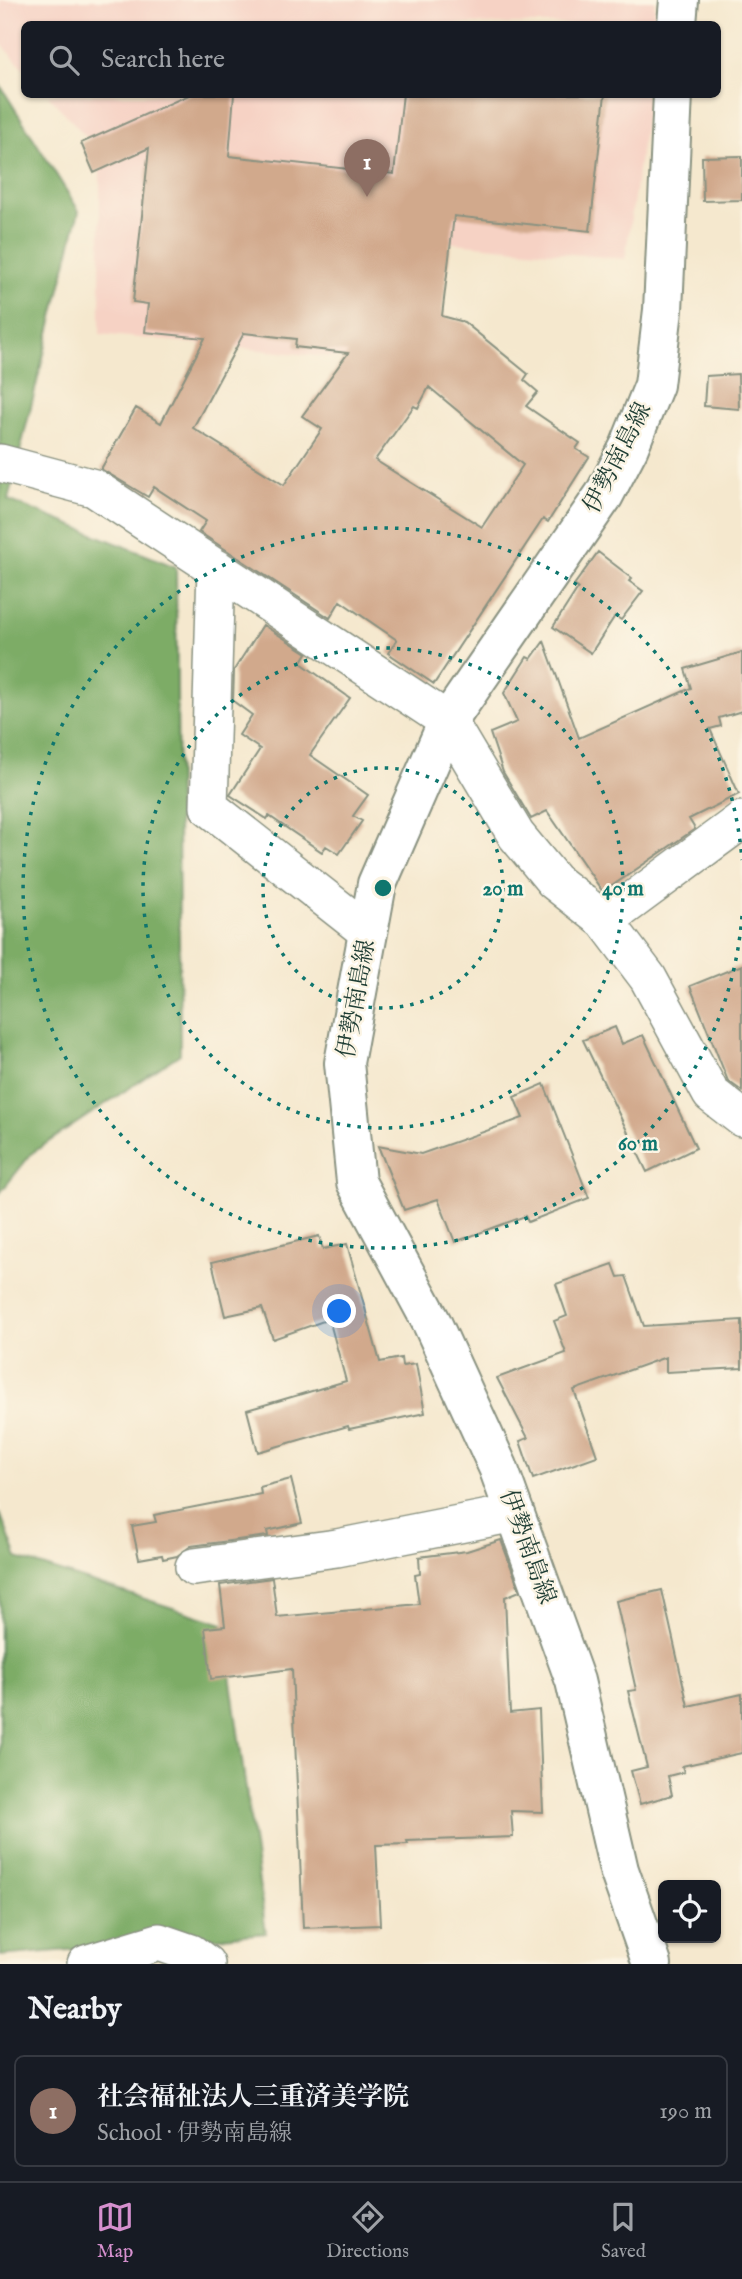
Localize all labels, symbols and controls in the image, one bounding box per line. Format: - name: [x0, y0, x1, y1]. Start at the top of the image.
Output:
- search box: [21, 21, 721, 98]
- icon: search: [45, 41, 83, 79]
- text: Search here: [101, 43, 225, 76]
- pin: 1: [344, 139, 390, 197]
- street label: 伊勢南島線: [577, 398, 659, 518]
- centre of rings: [371, 876, 395, 900]
- text: 20 m: [483, 876, 524, 903]
- text: 40 m: [602, 876, 644, 903]
- street label: 伊勢南島線: [331, 937, 383, 1061]
- text: 60 m: [618, 1131, 659, 1158]
- your location: [322, 1294, 356, 1328]
- street label: 伊勢南島線: [492, 1485, 562, 1609]
- map controls: [658, 1880, 721, 1943]
- button: locate: [658, 1880, 721, 1943]
- text: Nearby: [28, 1991, 121, 2029]
- text: 社会福祉法人三重済美学院: [97, 2081, 409, 2114]
- text: 1: [49, 2097, 57, 2126]
- text: 190 m: [659, 2097, 712, 2126]
- text: School · 伊勢南島線: [97, 2119, 292, 2148]
- tab: Map: [96, 2198, 134, 2264]
- tab: Directions: [326, 2198, 409, 2264]
- tab: Saved: [601, 2198, 646, 2264]

